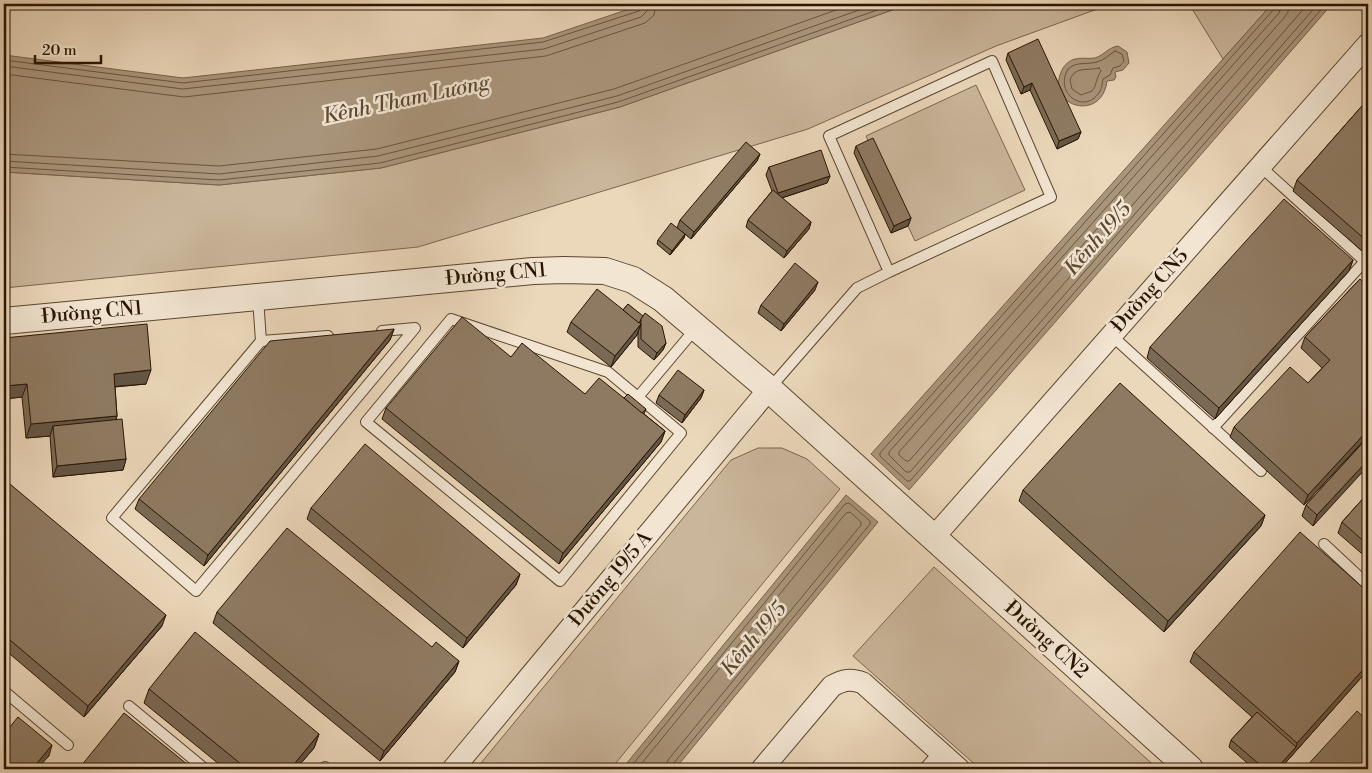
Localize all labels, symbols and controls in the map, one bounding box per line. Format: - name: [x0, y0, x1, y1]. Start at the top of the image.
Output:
- scale bar: [35, 32, 101, 64]
- text: 20 m: [42, 41, 77, 60]
- water label: Kênh Tham Lương: [320, 69, 493, 130]
- water label: Kênh 19/5: [1059, 196, 1138, 281]
- street label: Đường CN5: [1106, 244, 1194, 338]
- street label: Đường CN1: [444, 258, 548, 292]
- street label: Đường CN1: [40, 296, 144, 330]
- street label: Đường 19/5 A: [564, 525, 659, 632]
- water label: Kênh 19/5: [715, 596, 793, 682]
- street label: Đường CN2: [999, 596, 1093, 684]

